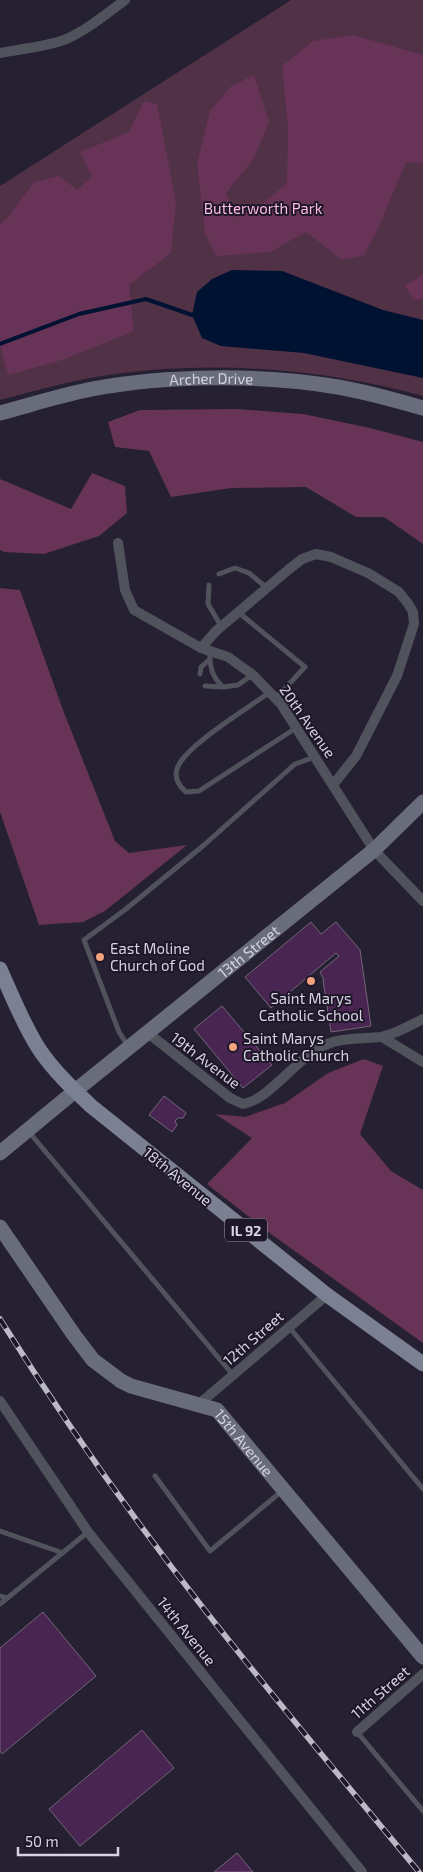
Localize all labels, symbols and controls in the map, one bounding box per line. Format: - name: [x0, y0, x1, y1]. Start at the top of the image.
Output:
- park label: Butterworth Park: [204, 199, 323, 217]
- street label: Archer Drive: [169, 369, 254, 389]
- street label: 20th Avenue: [276, 681, 340, 761]
- street label: 13th Street: [214, 921, 283, 981]
- place label: East Moline Church of God: [110, 939, 205, 974]
- marker: East Moline Church of God: [94, 951, 106, 963]
- marker: Saint Marys Catholic School: [305, 975, 317, 987]
- place label: Saint Marys Catholic School: [259, 989, 364, 1024]
- street label: 19th Avenue: [168, 1028, 244, 1092]
- place label: Saint Marys Catholic Church: [243, 1029, 349, 1064]
- marker: Saint Marys Catholic Church: [227, 1041, 239, 1053]
- street label: 18th Avenue: [140, 1143, 216, 1209]
- road number: IL 92: [225, 1218, 267, 1242]
- street label: 12th Street: [219, 1307, 287, 1369]
- street label: 15th Avenue: [211, 1405, 277, 1480]
- street label: 14th Avenue: [154, 1593, 220, 1669]
- street label: 11th Street: [347, 1662, 413, 1722]
- scale bar: [18, 1824, 118, 1856]
- text: 50 m: [25, 1832, 59, 1850]

